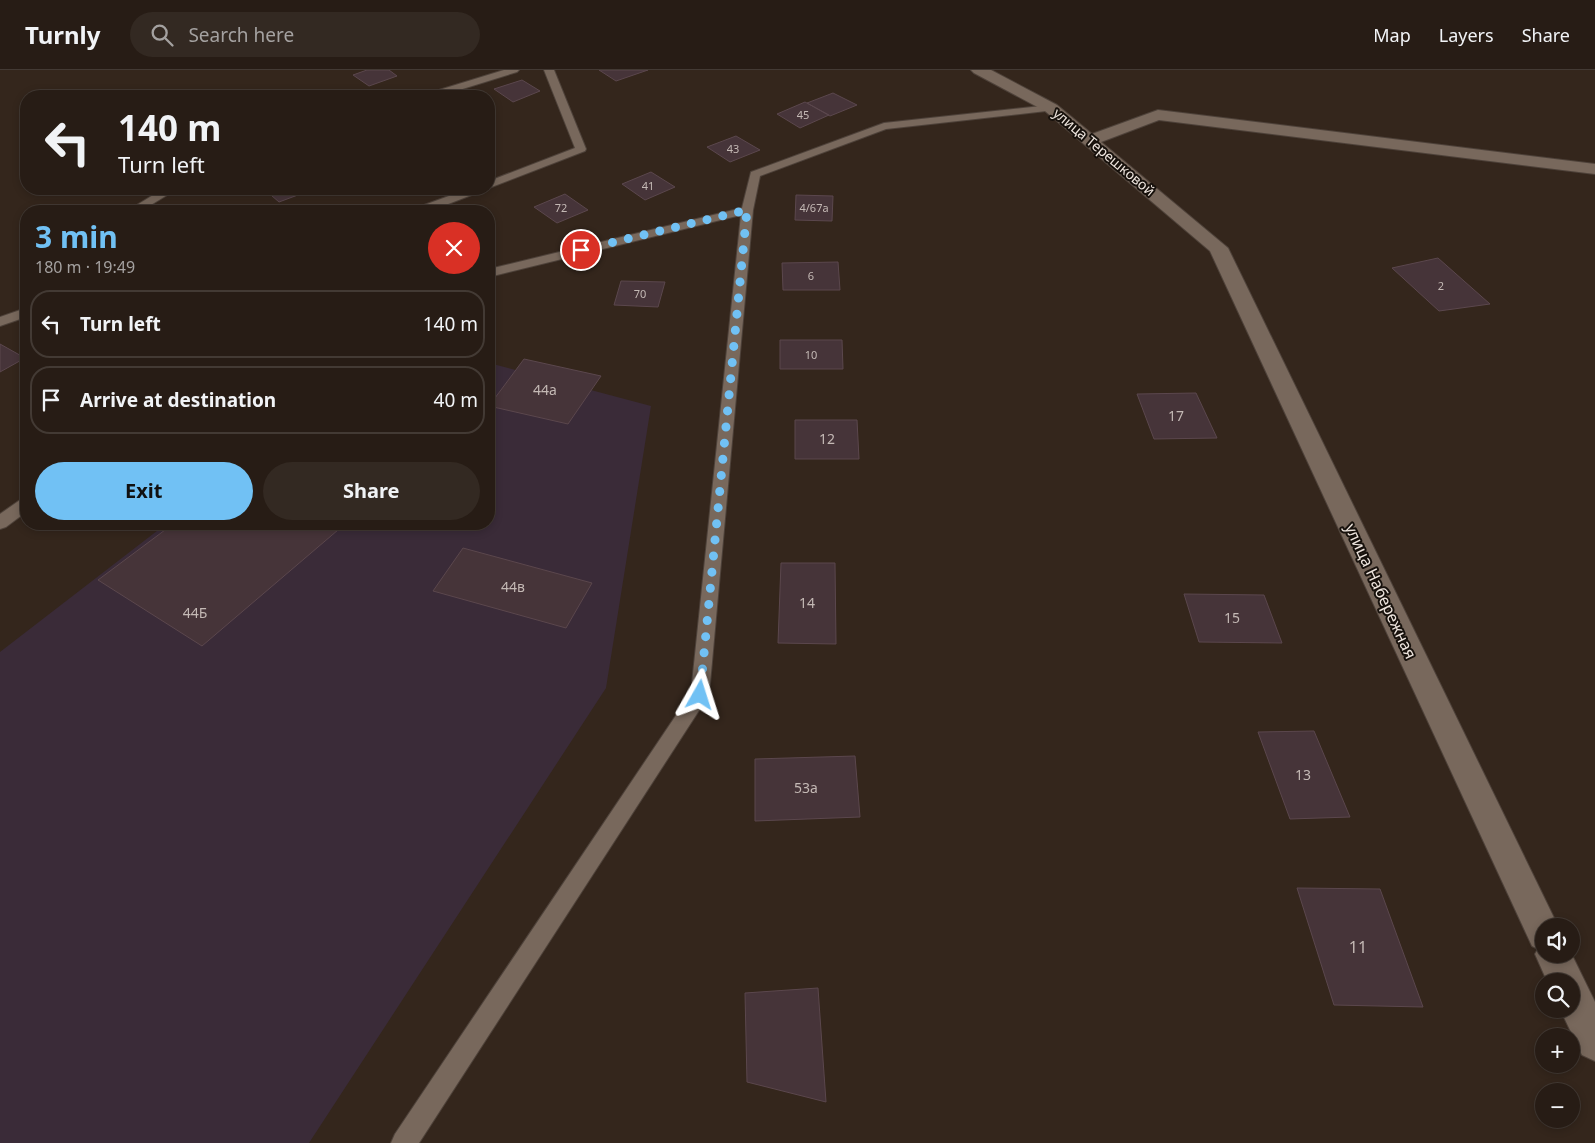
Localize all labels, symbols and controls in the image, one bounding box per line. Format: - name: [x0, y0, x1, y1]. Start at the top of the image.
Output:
- search box: [130, 12, 480, 57]
- text: Turnly: [25, 18, 100, 51]
- icon: search: [148, 21, 176, 49]
- text: Search here: [188, 22, 294, 48]
- text: Map: [1373, 23, 1411, 47]
- text: Layers: [1439, 23, 1494, 47]
- text: Share: [1522, 23, 1570, 47]
- street label: улица Терешковой: [1049, 103, 1159, 200]
- text: 140 m: [118, 104, 221, 151]
- house number: 45: [797, 107, 809, 122]
- icon: left: [35, 110, 100, 175]
- house number: 43: [727, 141, 739, 156]
- text: Turn left: [118, 149, 205, 179]
- house number: 41: [642, 178, 654, 193]
- house number: 72: [555, 200, 567, 215]
- house number: 4/67а: [799, 200, 829, 215]
- text: 3 min: [35, 216, 118, 257]
- button: close: [428, 222, 480, 274]
- pin: [560, 229, 602, 271]
- icon: arrive: [567, 236, 595, 264]
- text: 180 m · 19:49: [35, 256, 135, 278]
- house number: 6: [808, 268, 814, 283]
- house number: 2: [1438, 278, 1444, 293]
- house number: 70: [634, 286, 646, 301]
- icon: left: [37, 310, 65, 338]
- text: Turn left: [80, 311, 161, 337]
- text: 140 m: [423, 311, 478, 337]
- house number: 10: [805, 347, 817, 362]
- house number: 44а: [533, 380, 557, 399]
- icon: arrive: [37, 386, 65, 414]
- text: Arrive at destination: [80, 387, 276, 413]
- text: 40 m: [434, 387, 478, 413]
- house number: 17: [1168, 406, 1184, 425]
- house number: 12: [819, 429, 835, 448]
- button: Exit: [35, 462, 253, 520]
- button: Share: [263, 462, 480, 520]
- street label: улица Набережная: [1340, 520, 1422, 662]
- house number: 44в: [501, 577, 525, 596]
- house number: 14: [799, 593, 815, 612]
- house number: 44Б: [183, 603, 207, 622]
- house number: 15: [1224, 608, 1240, 627]
- position arrow: [673, 668, 725, 720]
- house number: 13: [1295, 765, 1311, 784]
- house number: 53а: [794, 778, 818, 797]
- map controls: [1535, 918, 1580, 1128]
- button: sound: [1535, 918, 1580, 963]
- house number: 11: [1349, 936, 1367, 958]
- button: search: [1535, 973, 1580, 1018]
- button: +: [1535, 1028, 1580, 1073]
- button: −: [1535, 1083, 1580, 1128]

